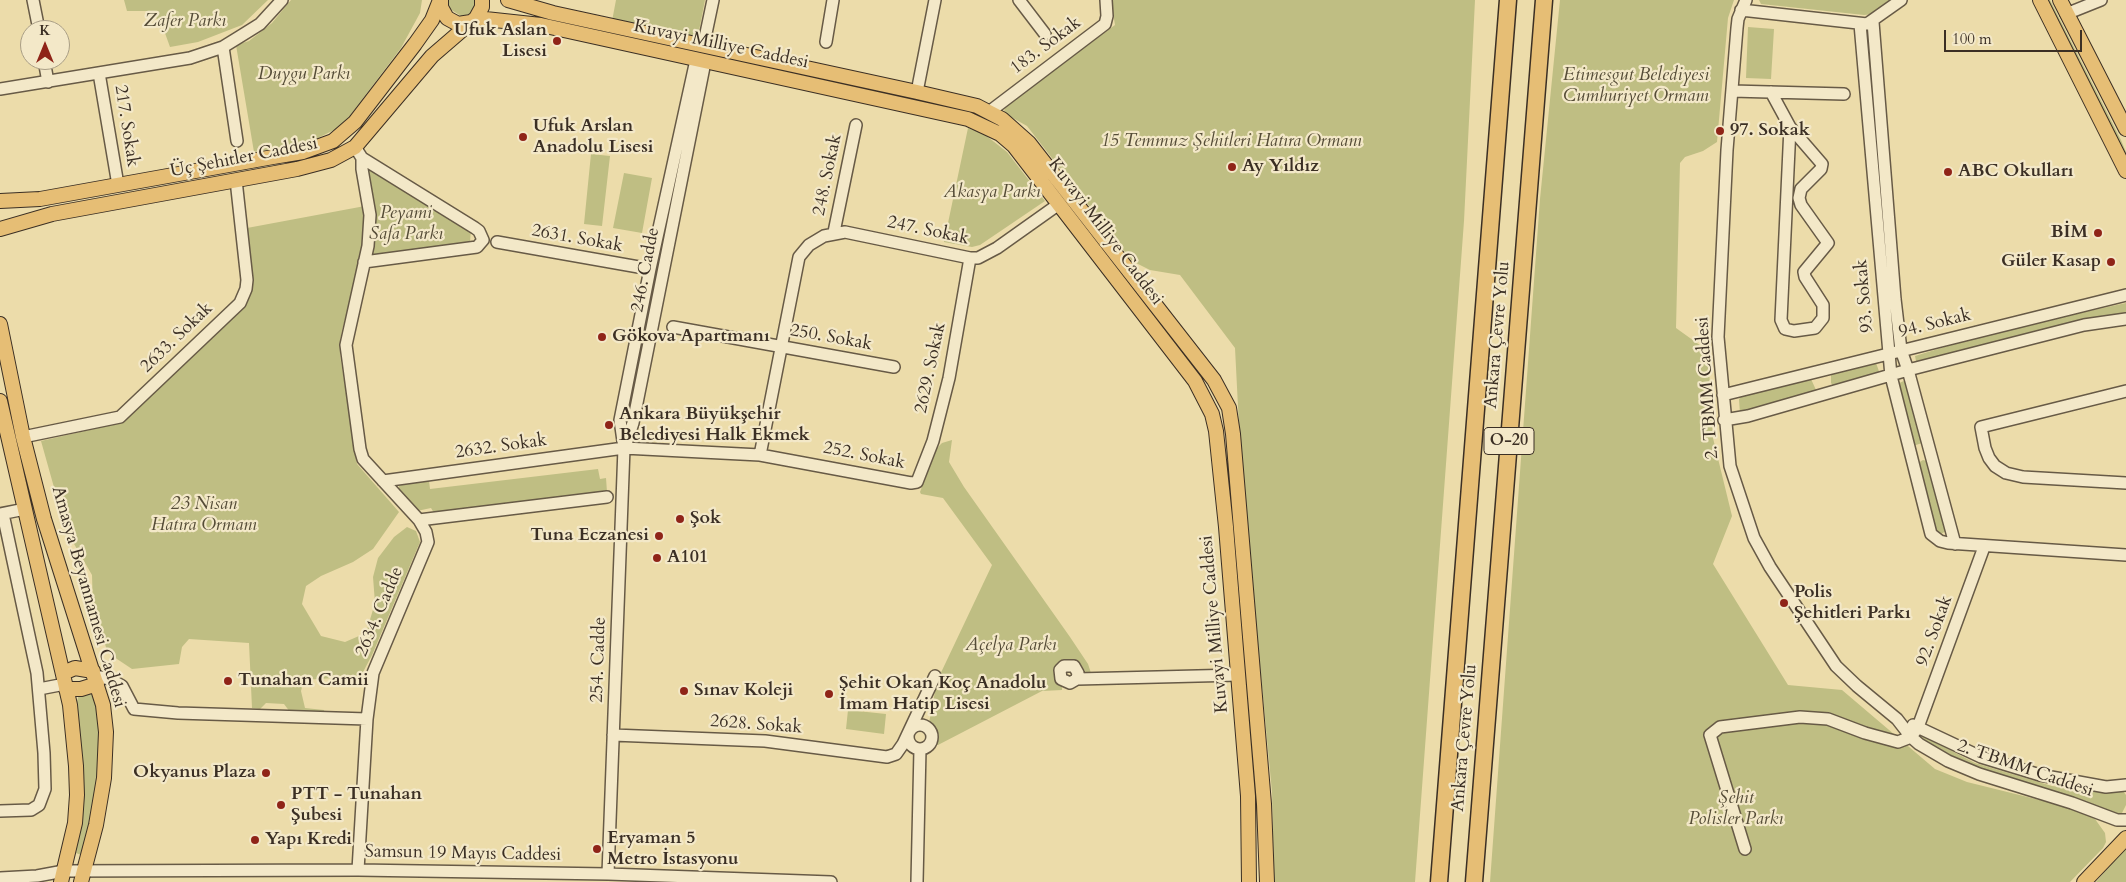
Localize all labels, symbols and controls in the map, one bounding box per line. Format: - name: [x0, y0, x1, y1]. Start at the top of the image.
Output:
- park label: Zafer Parkı: [144, 11, 226, 33]
- street label: 183. Sokak: [1006, 12, 1086, 80]
- street label: Kuvayi Milliye Caddesi: [632, 16, 810, 74]
- north arrow: [20, 20, 70, 70]
- place label: Ufuk Aslan Lisesi: [454, 20, 547, 62]
- scale bar: [1946, 20, 2084, 52]
- text: K: [39, 21, 51, 40]
- text: 100 m: [1952, 29, 1992, 49]
- marker: Ufuk Aslan Lisesi: [551, 35, 563, 47]
- park label: Duygu Parkı: [258, 64, 350, 86]
- park label: Etimesgut Belediyesi Cumhuriyet Ormanı: [1563, 65, 1709, 108]
- street label: 217. Sokak: [109, 83, 143, 169]
- place label: Ufuk Arslan Anadolu Lisesi: [533, 116, 654, 158]
- place label: 97. Sokak: [1730, 120, 1810, 142]
- marker: 97. Sokak: [1714, 125, 1726, 137]
- marker: Ufuk Arslan Anadolu Lisesi: [517, 131, 529, 143]
- park label: 15 Temmuz Şehitleri Hatıra Ormanı: [1100, 131, 1362, 153]
- street label: 248. Sokak: [809, 132, 847, 218]
- street label: Üç Şehitler Caddesi: [168, 133, 320, 183]
- street label: Kuvayi Milliye Caddesi: [1043, 154, 1167, 310]
- place label: Ay Yıldız: [1242, 156, 1319, 178]
- marker: Ay Yıldız: [1226, 161, 1238, 173]
- place label: ABC Okulları: [1958, 161, 2074, 183]
- marker: ABC Okulları: [1942, 166, 1954, 178]
- park label: Akasya Parkı: [943, 182, 1041, 204]
- park label: Peyami Safa Parkı: [369, 203, 443, 245]
- street label: 247. Sokak: [885, 212, 971, 250]
- street label: 2631. Sokak: [530, 220, 624, 258]
- place label: BİM: [2051, 222, 2088, 244]
- street label: 246. Cadde: [627, 226, 665, 314]
- marker: BİM: [2092, 227, 2104, 239]
- place label: Güler Kasap: [2001, 251, 2101, 273]
- marker: Güler Kasap: [2105, 256, 2117, 268]
- street label: 93. Sokak: [1851, 258, 1879, 334]
- street label: Ankara Çevre Yolu: [1481, 260, 1515, 410]
- street label: 2633. Sokak: [136, 298, 218, 378]
- street label: 94. Sokak: [1897, 305, 1973, 343]
- street label: 2. TBMM Caddesi: [1692, 316, 1724, 460]
- street label: 250. Sokak: [788, 320, 874, 356]
- street label: 2629. Sokak: [911, 321, 951, 415]
- place label: Gökova Apartmanı: [612, 326, 770, 348]
- marker: Gökova Apartmanı: [596, 331, 608, 343]
- place label: Ankara Büyükşehir Belediyesi Halk Ekmek: [619, 404, 810, 446]
- marker: Ankara Büyükşehir Belediyesi Halk Ekmek: [603, 419, 615, 431]
- road number: O-20: [1484, 428, 1534, 454]
- street label: 2632. Sokak: [454, 430, 548, 464]
- street label: 252. Sokak: [821, 437, 907, 475]
- street label: Amasya Beyannamesi Caddesi: [46, 484, 130, 710]
- park label: 23 Nisan Hatıra Ormanı: [151, 494, 257, 536]
- place label: Şok: [690, 508, 721, 530]
- marker: Şok: [674, 513, 686, 525]
- place label: Tuna Eczanesi: [530, 525, 649, 547]
- marker: Tuna Eczanesi: [653, 530, 665, 542]
- street label: Kuvayi Milliye Caddesi: [1196, 534, 1234, 714]
- place label: A101: [667, 547, 708, 569]
- marker: A101: [651, 552, 663, 564]
- street label: 2634. Cadde: [351, 564, 409, 660]
- place label: Polis Şehitleri Parkı: [1794, 582, 1911, 624]
- street label: 92. Sokak: [1912, 593, 1958, 669]
- marker: Polis Şehitleri Parkı: [1778, 597, 1790, 609]
- street label: 254. Cadde: [587, 617, 611, 703]
- park label: Açelya Parkı: [965, 635, 1057, 657]
- street label: Ankara Çevre Yolu: [1448, 663, 1482, 813]
- place label: Tunahan Camii: [238, 670, 369, 692]
- place label: Şehit Okan Koç Anadolu İmam Hatip Lisesi: [839, 673, 1046, 716]
- marker: Tunahan Camii: [222, 675, 234, 687]
- place label: Sınav Koleji: [694, 680, 793, 702]
- marker: Sınav Koleji: [678, 685, 690, 697]
- marker: Şehit Okan Koç Anadolu İmam Hatip Lisesi: [823, 688, 835, 700]
- street label: 2628. Sokak: [709, 711, 803, 739]
- street label: 2. TBMM Caddesi: [1954, 736, 2096, 802]
- place label: Okyanus Plaza: [133, 762, 256, 784]
- marker: Okyanus Plaza: [260, 767, 272, 779]
- place label: PTT - Tunahan Şubesi: [291, 784, 422, 826]
- park label: Şehit Polisler Parkı: [1689, 788, 1783, 831]
- marker: PTT - Tunahan Şubesi: [275, 799, 287, 811]
- place label: Eryaman 5 Metro İstasyonu: [607, 828, 739, 871]
- place label: Yapı Kredi: [265, 829, 352, 851]
- marker: Yapı Kredi: [249, 834, 261, 846]
- street label: Samsun 19 Mayıs Caddesi: [365, 841, 561, 867]
- marker: Eryaman 5 Metro İstasyonu: [591, 843, 603, 855]

